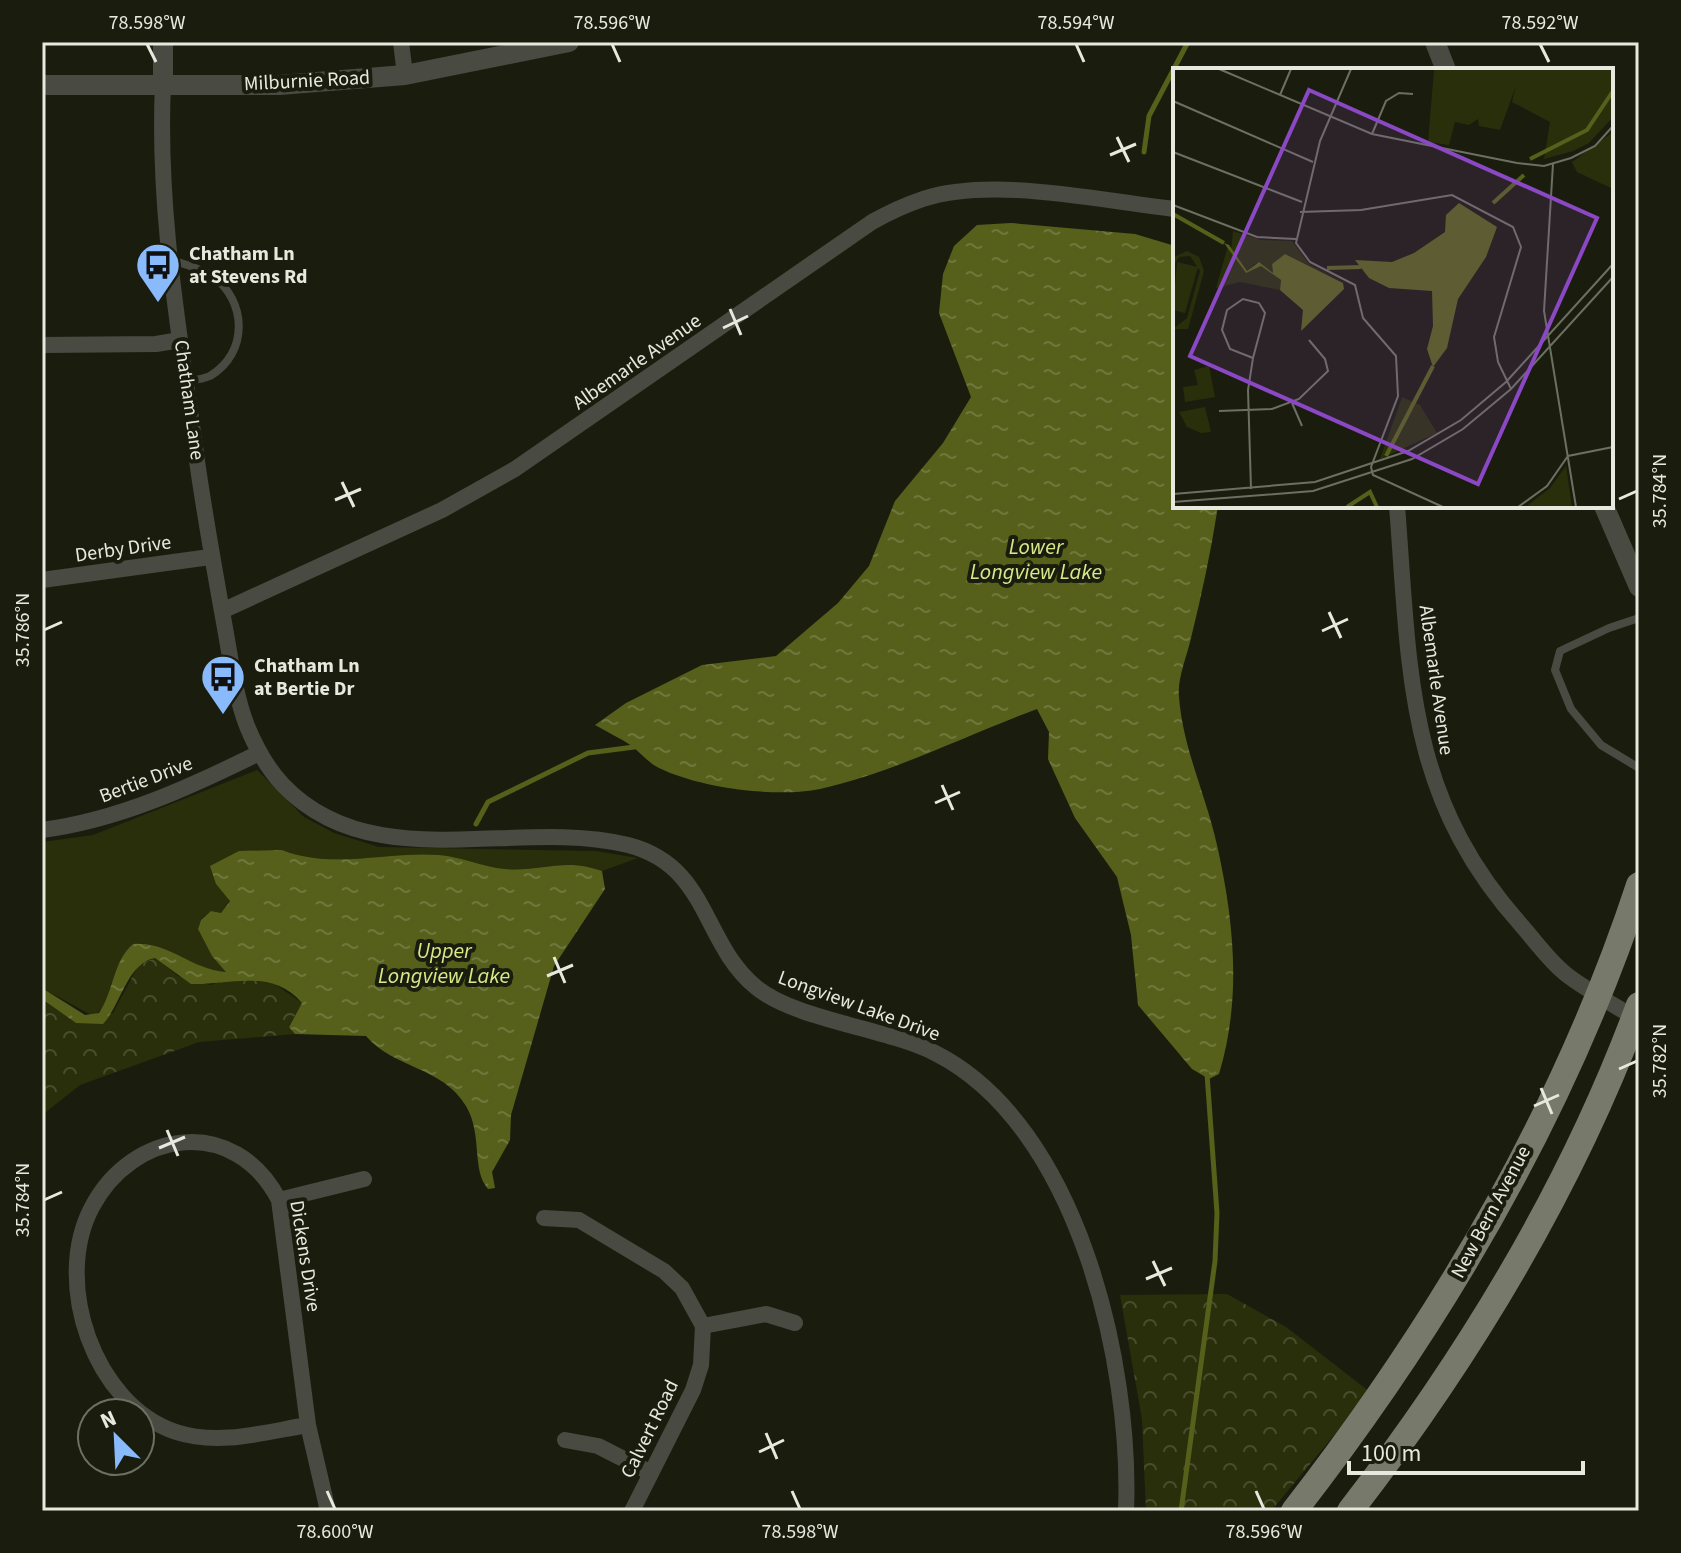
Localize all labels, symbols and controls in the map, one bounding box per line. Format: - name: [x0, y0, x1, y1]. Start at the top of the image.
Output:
- text: 78.598°W: [108, 9, 186, 37]
- text: 78.596°W: [573, 9, 651, 37]
- text: 78.594°W: [1037, 9, 1115, 37]
- text: 78.592°W: [1501, 9, 1579, 37]
- street label: Milburnie Road: [243, 64, 371, 98]
- inset map: [1173, 68, 1613, 508]
- place label: Chatham Ln at Stevens Rd: [189, 240, 307, 291]
- bus stop icon: Chatham Ln at Stevens Rd: [134, 241, 182, 304]
- street label: Albemarle Avenue: [567, 307, 707, 417]
- street label: Chatham Lane: [167, 338, 211, 462]
- text: 35.784°N: [1646, 454, 1674, 528]
- street label: Derby Drive: [73, 528, 173, 570]
- water label: Lower Longview Lake: [970, 531, 1102, 588]
- text: 35.786°N: [9, 593, 37, 667]
- street label: Albemarle Avenue: [1412, 603, 1460, 757]
- place label: Chatham Ln at Bertie Dr: [254, 652, 360, 703]
- bus stop icon: Chatham Ln at Bertie Dr: [199, 653, 247, 716]
- street label: Bertie Drive: [95, 749, 197, 811]
- water label: Upper Longview Lake: [378, 935, 510, 992]
- street label: Longview Lake Drive: [774, 964, 944, 1048]
- text: 35.782°N: [1646, 1024, 1674, 1098]
- street label: New Bern Avenue: [1444, 1141, 1538, 1283]
- text: 35.784°N: [9, 1163, 37, 1237]
- street label: Dickens Drive: [282, 1198, 328, 1314]
- street label: Calvert Road: [614, 1375, 686, 1483]
- north arrow: [76, 1397, 156, 1477]
- text: N: [95, 1402, 121, 1437]
- scale bar: [1349, 1425, 1583, 1475]
- text: 100 m: [1361, 1436, 1421, 1471]
- text: 78.600°W: [296, 1518, 374, 1546]
- text: 78.598°W: [761, 1518, 839, 1546]
- text: 78.596°W: [1225, 1518, 1303, 1546]

